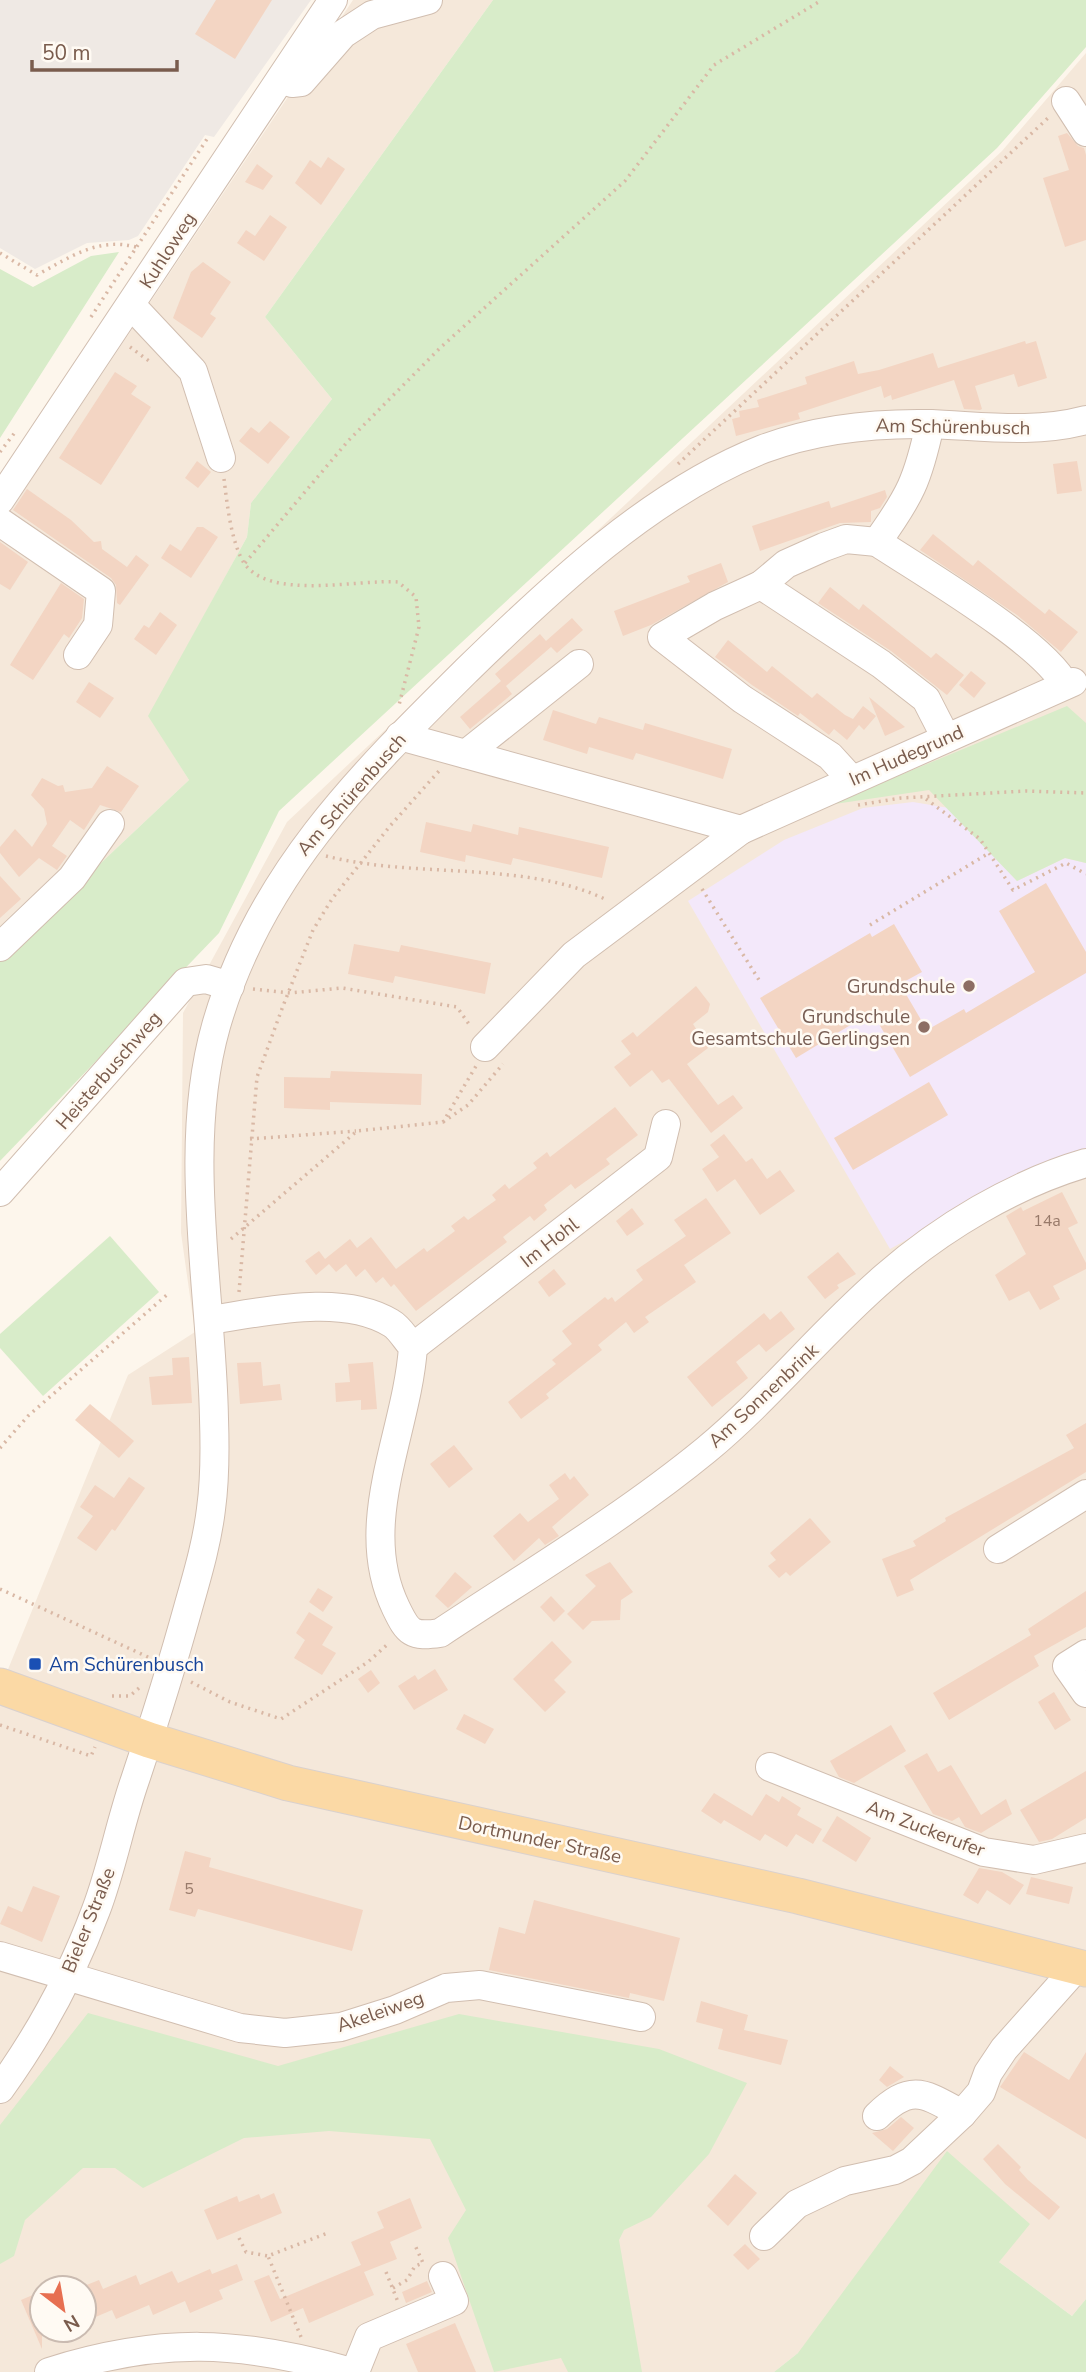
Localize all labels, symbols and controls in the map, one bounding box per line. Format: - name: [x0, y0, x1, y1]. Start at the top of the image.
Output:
- scale bar: [32, 28, 177, 72]
- text: 50 m: [42, 39, 91, 67]
- street label: Kuhloweg: [133, 207, 202, 294]
- street label: Am Schürenbusch: [875, 413, 1031, 441]
- street label: Im Hudegrund: [845, 719, 968, 793]
- street label: Am Schürenbusch: [291, 728, 412, 862]
- place label: Grundschule: [847, 974, 955, 1000]
- marker: Grundschule: [961, 978, 977, 994]
- place label: Grundschule Gesamtschule Gerlingsen: [691, 1004, 910, 1052]
- street label: Heisterbuschweg: [50, 1006, 167, 1135]
- marker: Grundschule Gesamtschule Gerlingsen: [916, 1019, 932, 1035]
- house number: 14a: [1033, 1210, 1061, 1232]
- street label: Im Hohl: [515, 1212, 584, 1274]
- street label: Am Sonnenbrink: [703, 1337, 825, 1454]
- place label: Am Schürenbusch: [49, 1652, 204, 1678]
- marker: Am Schürenbusch: [27, 1656, 43, 1672]
- street label: Am Zuckerufer: [863, 1794, 989, 1864]
- street label: Dortmunder Straße: [456, 1810, 624, 1870]
- street label: Bieler Straße: [56, 1864, 122, 1977]
- house number: 5: [184, 1878, 194, 1900]
- street label: Akeleiweg: [333, 1985, 427, 2039]
- north arrow: [28, 2274, 98, 2344]
- text: N: [58, 2308, 84, 2338]

